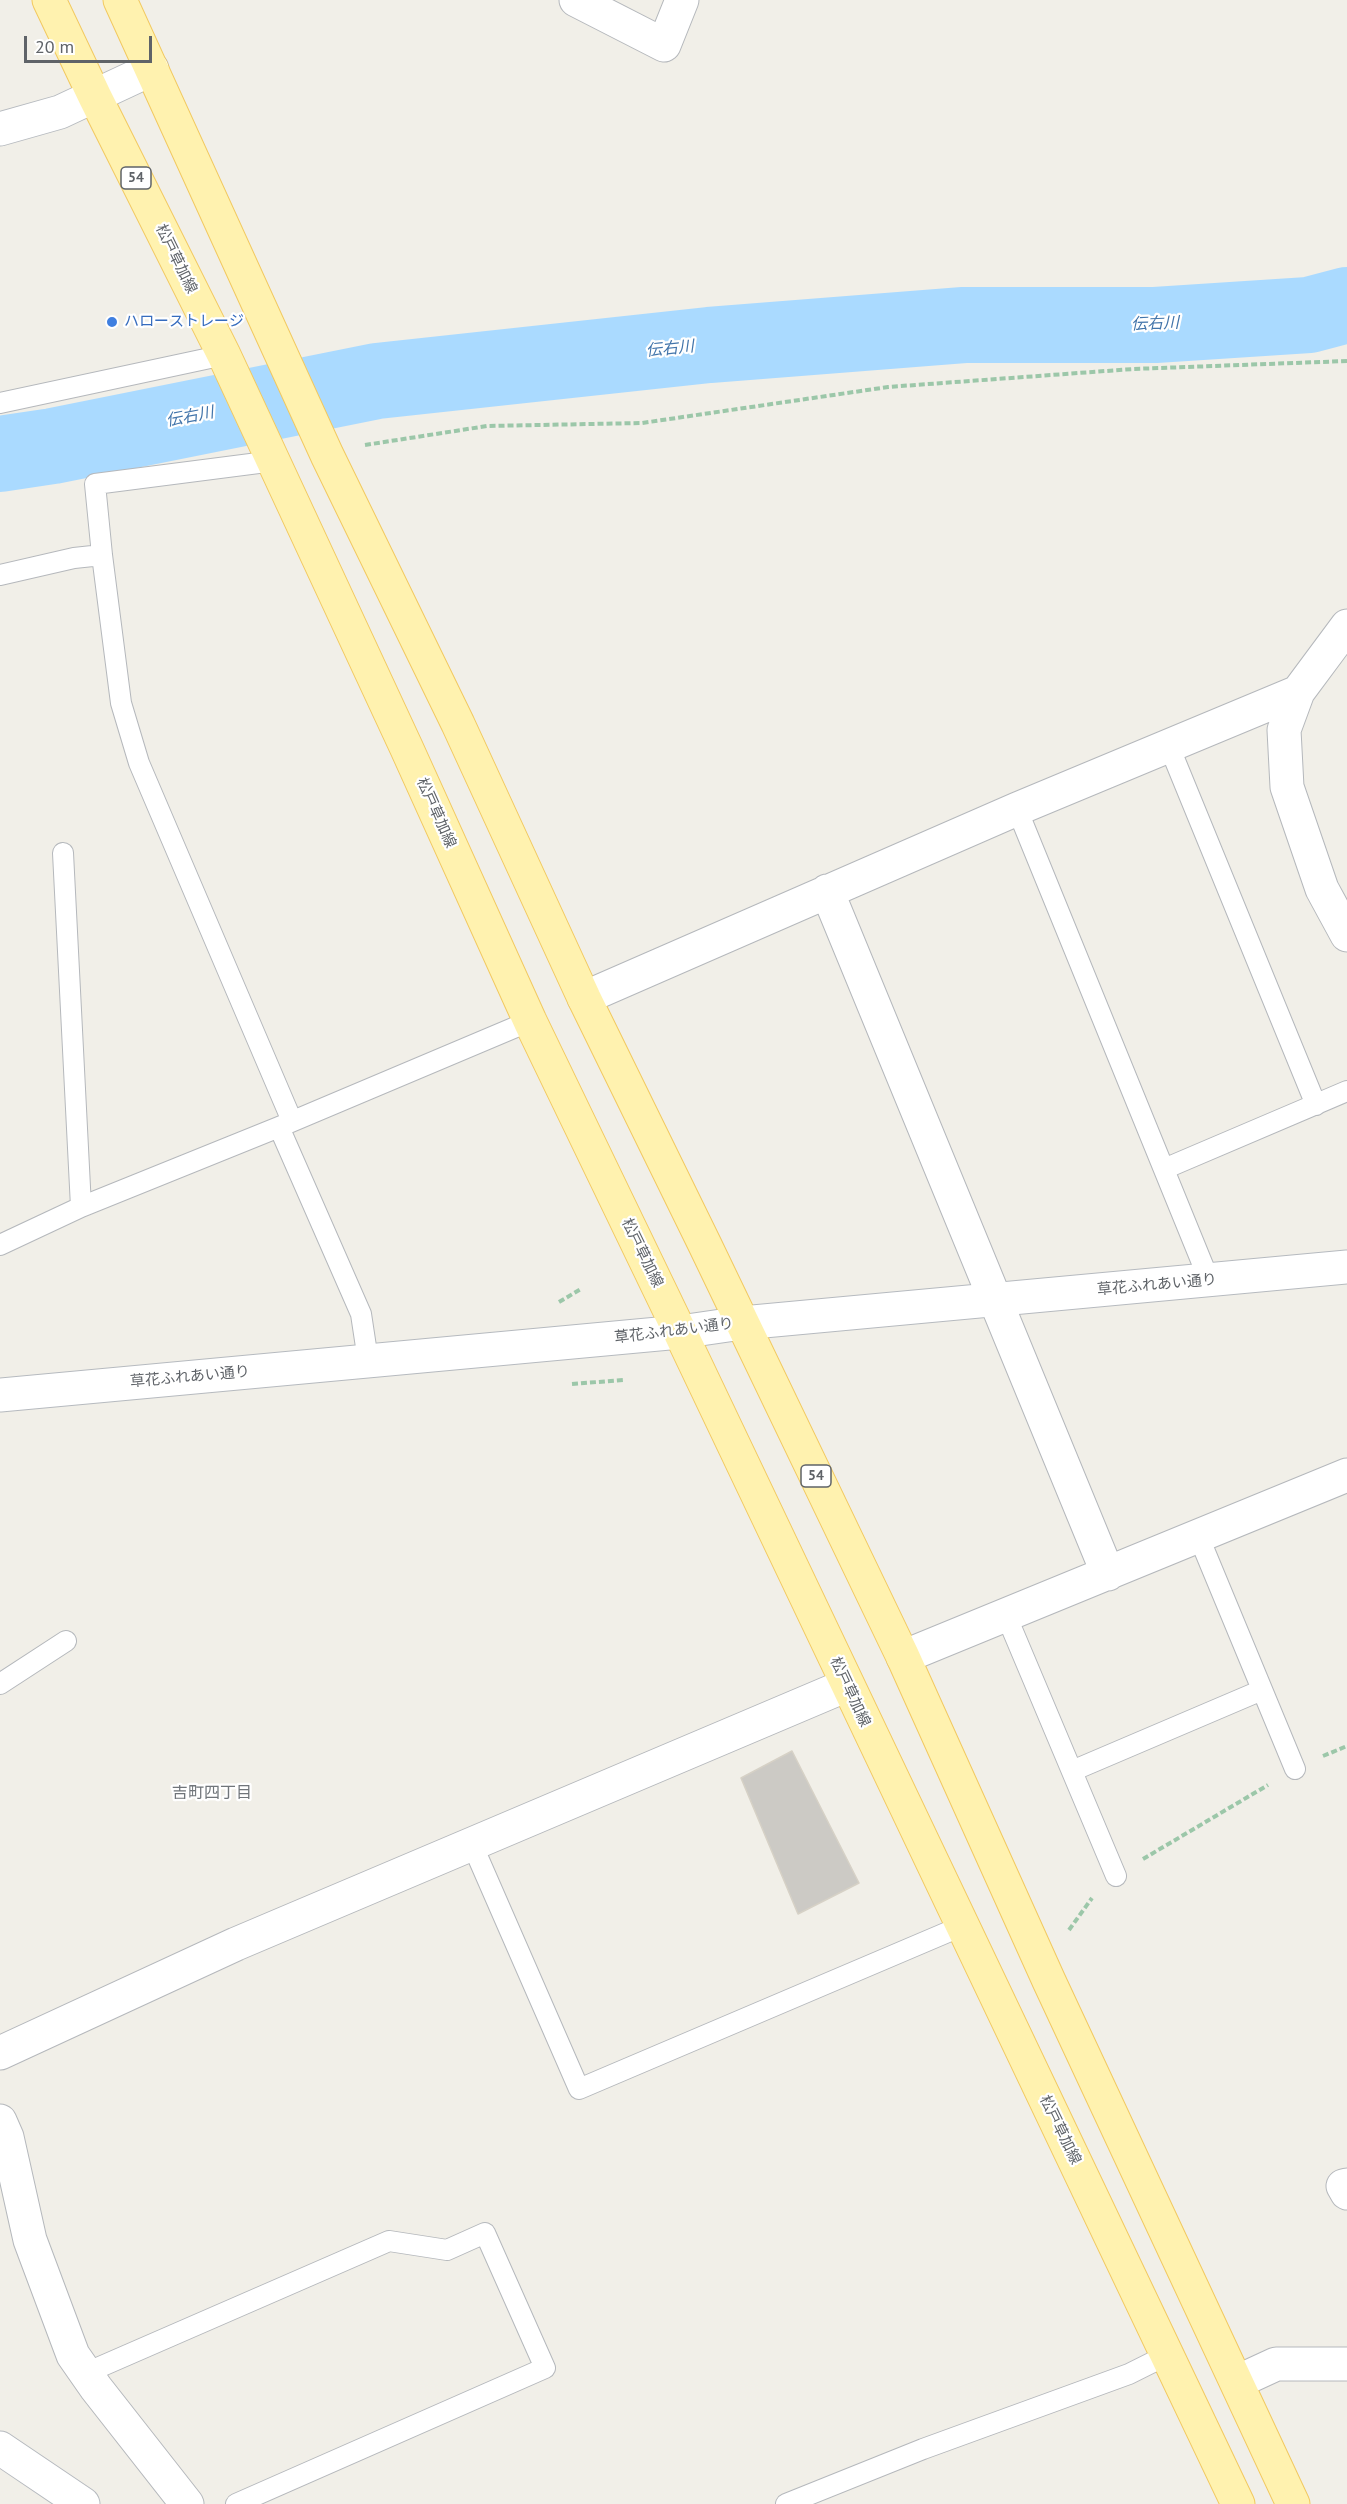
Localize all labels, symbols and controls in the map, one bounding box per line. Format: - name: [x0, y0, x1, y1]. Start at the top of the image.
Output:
- scale bar: [27, 24, 154, 62]
- text: 20 m: [35, 35, 74, 58]
- road number: 54: [121, 167, 151, 189]
- street label: 松戸草加線: [151, 221, 201, 297]
- place label: ハローストレージ: [124, 313, 244, 331]
- water label: 伝右川: [1131, 314, 1179, 334]
- marker: ハローストレージ: [105, 315, 119, 329]
- water label: 伝右川: [645, 337, 695, 361]
- water label: 伝右川: [165, 403, 215, 431]
- street label: 松戸草加線: [413, 775, 459, 851]
- street label: 松戸草加線: [617, 1215, 667, 1291]
- street label: 草花ふれあい通り: [1096, 1271, 1218, 1299]
- street label: 草花ふれあい通り: [613, 1315, 735, 1347]
- street label: 草花ふれあい通り: [129, 1363, 251, 1391]
- road number: 54: [801, 1465, 831, 1487]
- street label: 松戸草加線: [826, 1654, 874, 1730]
- district label: 吉町四丁目: [172, 1783, 252, 1803]
- street label: 松戸草加線: [1035, 2092, 1085, 2168]

